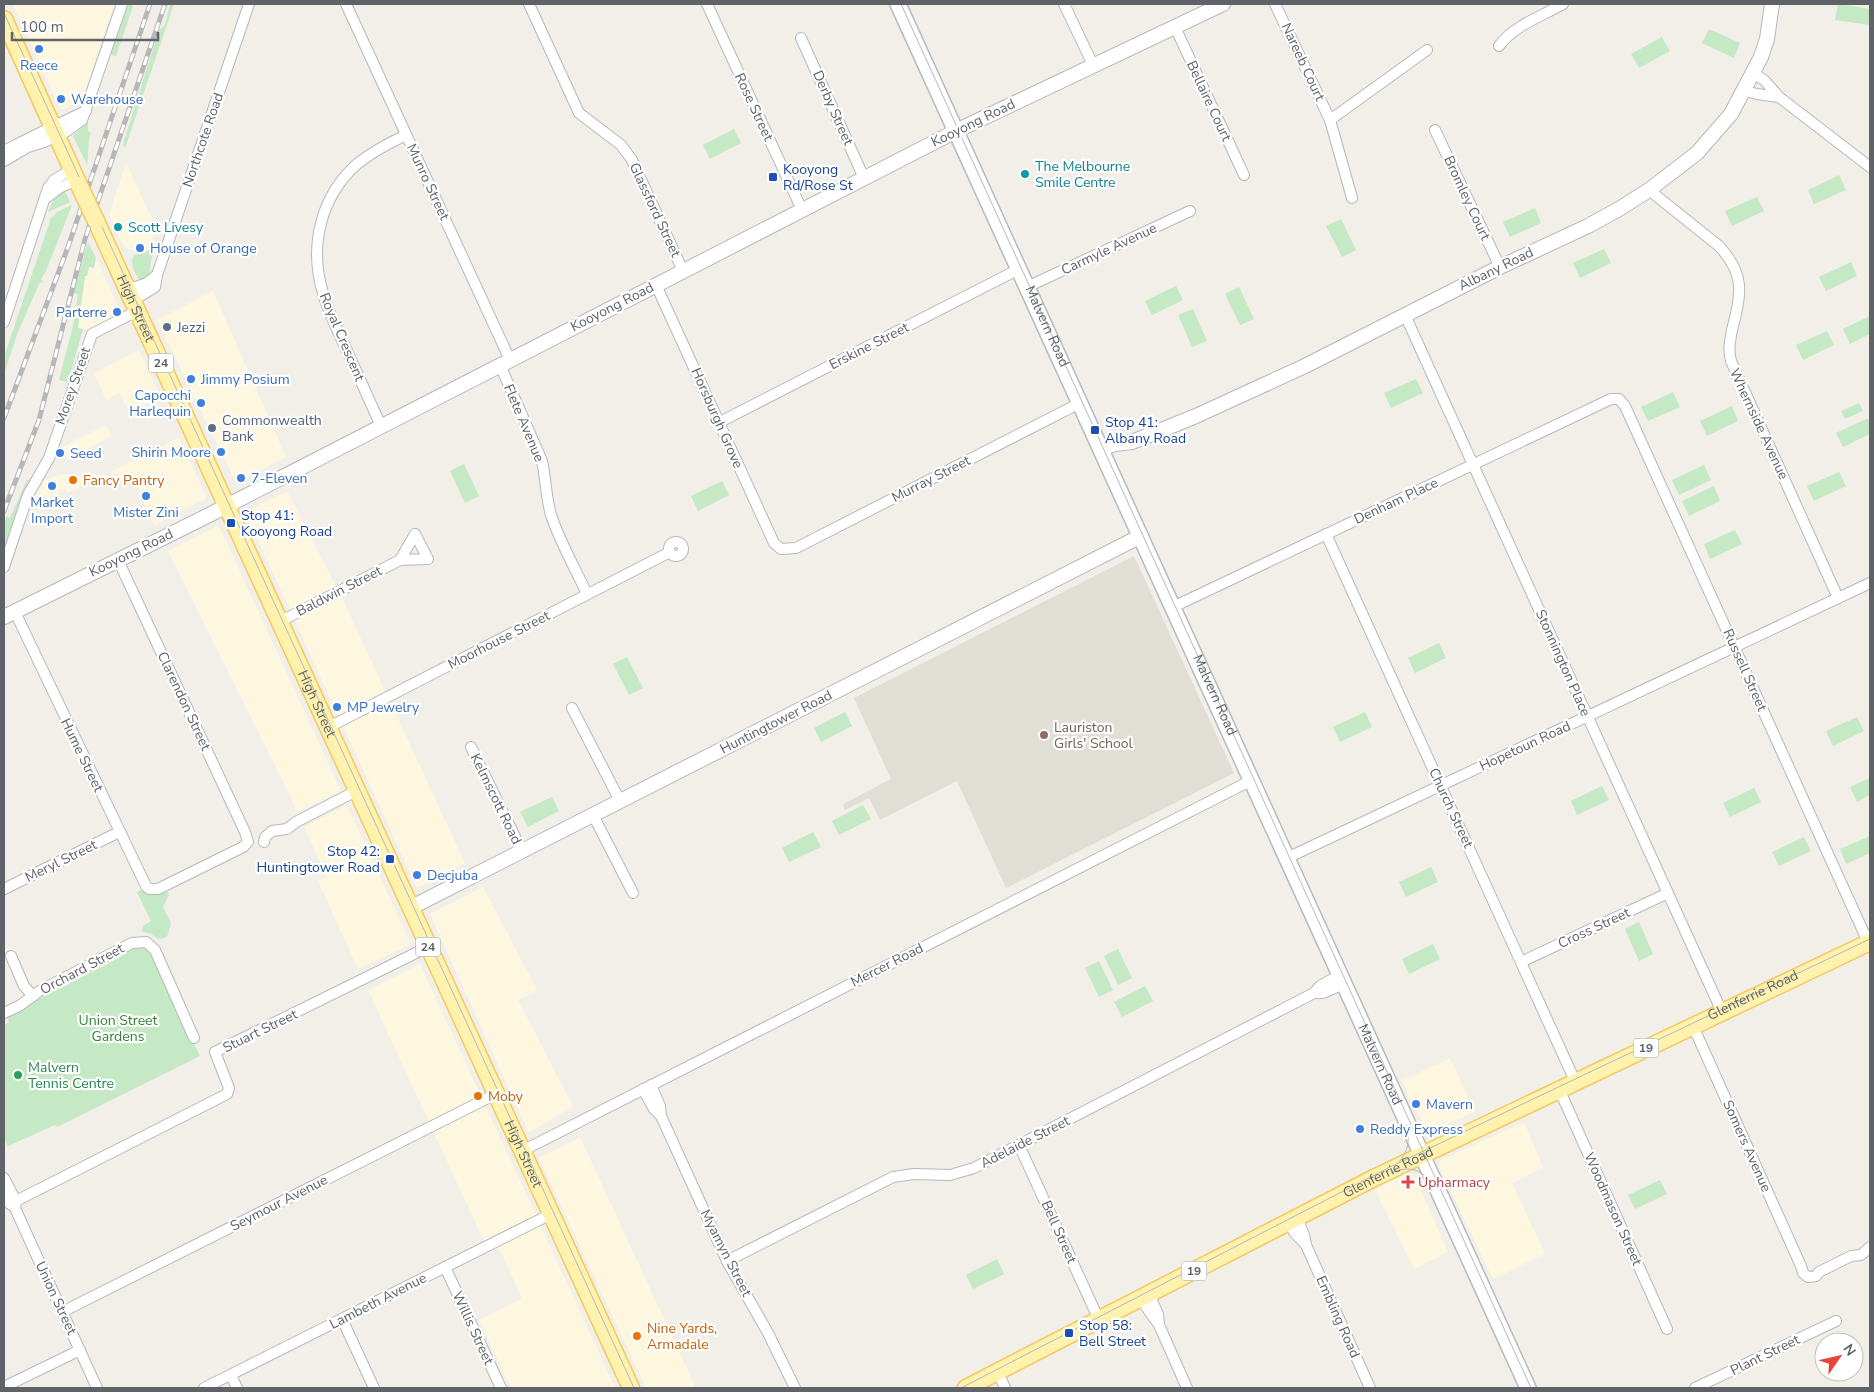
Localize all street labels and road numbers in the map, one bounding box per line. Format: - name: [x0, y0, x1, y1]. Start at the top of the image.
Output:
- street label: Nareeb Court: [1277, 20, 1329, 104]
- street label: Bellaire Court: [1182, 58, 1236, 144]
- street label: Derby Street: [808, 68, 858, 148]
- street label: Rose Street: [730, 70, 778, 144]
- street label: Northcote Road: [178, 90, 228, 190]
- street label: Kooyong Road: [928, 94, 1018, 152]
- street label: Munro Street: [402, 141, 454, 223]
- street label: Bromley Court: [1439, 153, 1495, 243]
- street label: Glassford Street: [625, 160, 685, 260]
- street label: Carmyle Avenue: [1058, 219, 1160, 279]
- street label: Albany Road: [1455, 243, 1537, 295]
- street label: High Street: [112, 272, 160, 345]
- street label: Kooyong Road: [567, 278, 657, 336]
- street label: Malvern Road: [1021, 283, 1074, 370]
- street label: Royal Crescent: [315, 290, 369, 384]
- street label: Erskine Street: [826, 318, 912, 374]
- street label: Morey Street: [51, 345, 95, 427]
- road number: 24: [148, 353, 174, 372]
- street label: Horsburgh Grove: [686, 365, 748, 471]
- street label: Whernside Avenue: [1725, 365, 1793, 483]
- street label: Flete Avenue: [499, 381, 549, 465]
- street label: Murray Street: [888, 451, 974, 507]
- street label: Denham Place: [1351, 473, 1441, 529]
- street label: Kooyong Road: [86, 524, 176, 582]
- street label: Baldwin Street: [293, 561, 385, 621]
- street label: Moorhouse Street: [445, 606, 553, 674]
- street label: Stonnington Place: [1531, 607, 1595, 719]
- street label: Russell Street: [1718, 626, 1772, 714]
- street label: Clarendon Street: [153, 648, 215, 754]
- street label: Malvern Road: [1189, 651, 1242, 738]
- street label: High Street: [294, 667, 341, 740]
- street label: Huntingtower Road: [717, 685, 835, 759]
- street label: Hume Street: [56, 715, 108, 795]
- street label: Hopetoun Road: [1476, 717, 1574, 775]
- street label: Kelmscott Road: [466, 750, 526, 848]
- street label: Church Street: [1424, 765, 1478, 851]
- street label: Meryl Street: [22, 835, 100, 887]
- street label: Cross Street: [1555, 903, 1633, 953]
- road number: 24: [416, 938, 440, 956]
- street label: Orchard Street: [37, 939, 127, 999]
- street label: Mercer Road: [847, 939, 927, 991]
- street label: Glenferrie Road: [1704, 965, 1801, 1024]
- street label: Stuart Street: [220, 1005, 301, 1057]
- street label: Malvern Road: [1354, 1021, 1407, 1108]
- road number: 19: [1634, 1038, 1658, 1058]
- street label: Somers Avenue: [1718, 1097, 1776, 1195]
- street label: Adelaide Street: [977, 1111, 1073, 1173]
- street label: High Street: [500, 1117, 547, 1190]
- street label: Glenferrie Road: [1339, 1142, 1436, 1202]
- street label: Woodmason Street: [1580, 1149, 1647, 1269]
- street label: Seymour Avenue: [227, 1170, 331, 1236]
- street label: Bell Street: [1037, 1198, 1081, 1267]
- street label: Myamyn Street: [696, 1206, 756, 1300]
- street label: Union Street: [31, 1258, 81, 1338]
- road number: 19: [1182, 1262, 1206, 1280]
- street label: Lambeth Avenue: [326, 1268, 430, 1334]
- street label: Embling Road: [1311, 1273, 1365, 1361]
- street label: Willis Street: [448, 1288, 498, 1368]
- street label: Plant Street: [1727, 1330, 1803, 1380]

